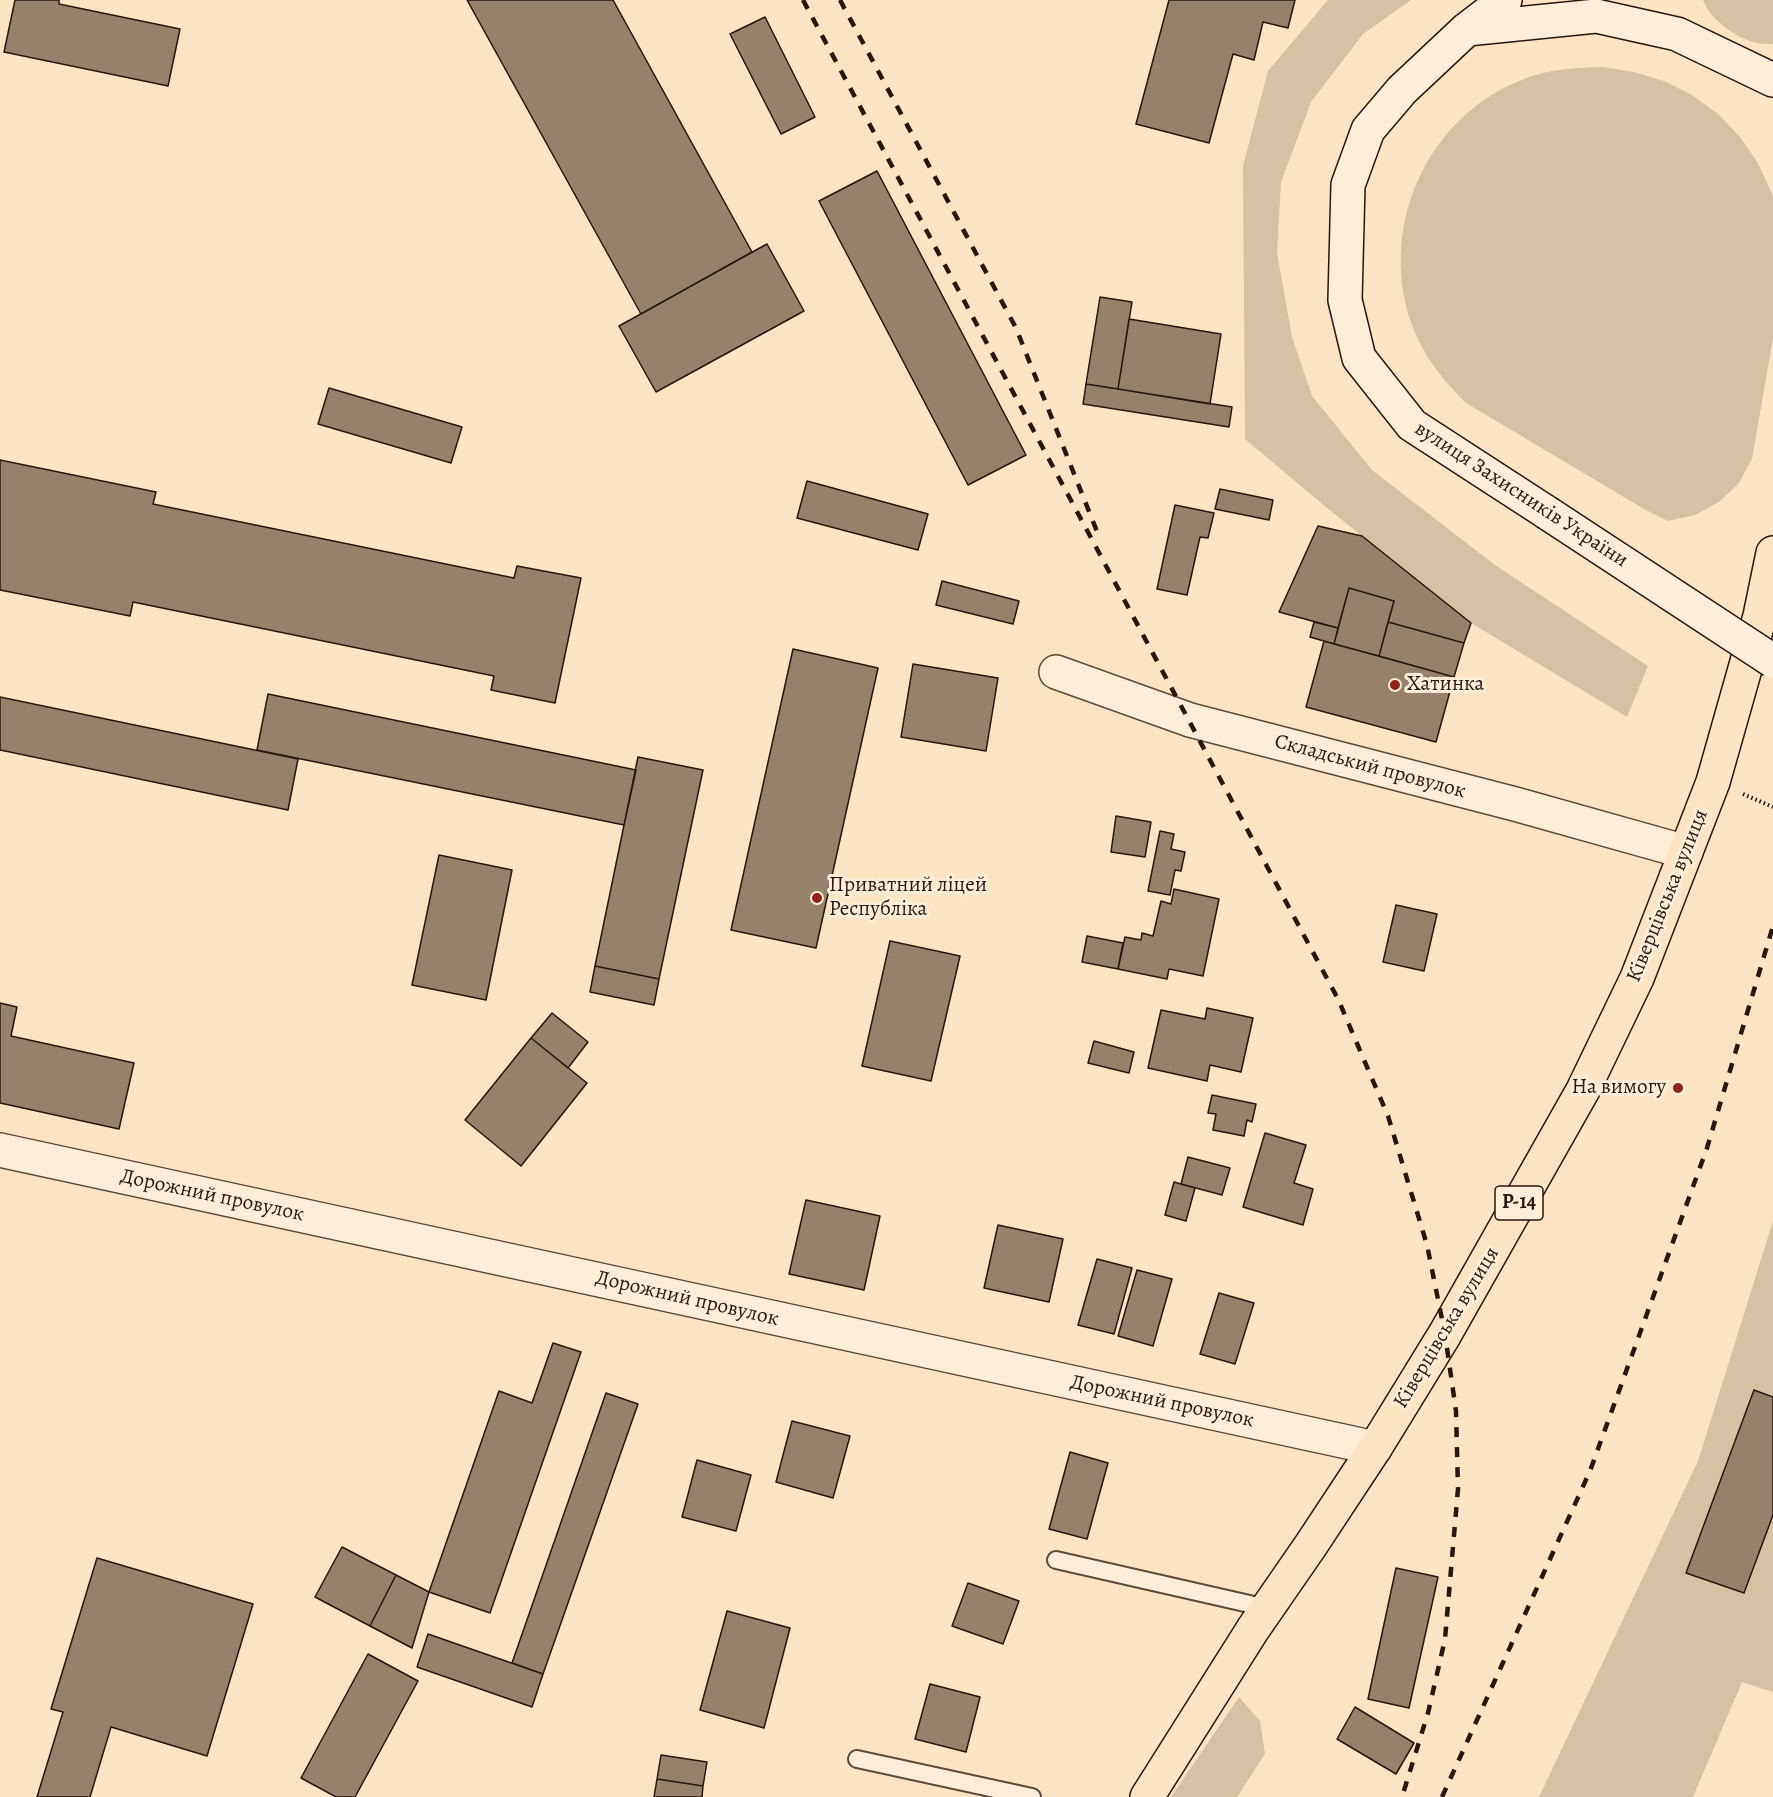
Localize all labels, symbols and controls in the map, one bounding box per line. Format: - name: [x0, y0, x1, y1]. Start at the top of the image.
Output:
- street label: вулиця Захисників України: [1409, 416, 1633, 574]
- place label: Хатинка: [1407, 672, 1484, 698]
- marker: Хатинка: [1388, 678, 1402, 692]
- street label: Складський провулок: [1272, 729, 1468, 805]
- street label: Ківерцівська вулиця: [1622, 806, 1714, 986]
- place label: Приватний ліцей Республіка: [829, 873, 987, 923]
- marker: Приватний ліцей Республіка: [810, 891, 824, 905]
- place label: На вимогу: [1572, 1075, 1666, 1101]
- marker: На вимогу: [1671, 1081, 1685, 1095]
- street label: Дорожний провулок: [118, 1164, 306, 1228]
- road number: Р-14: [1495, 1186, 1543, 1220]
- street label: Ківерцівська вулиця: [1389, 1243, 1505, 1413]
- street label: Дорожний провулок: [593, 1266, 781, 1332]
- street label: Дорожний провулок: [1068, 1370, 1256, 1434]

